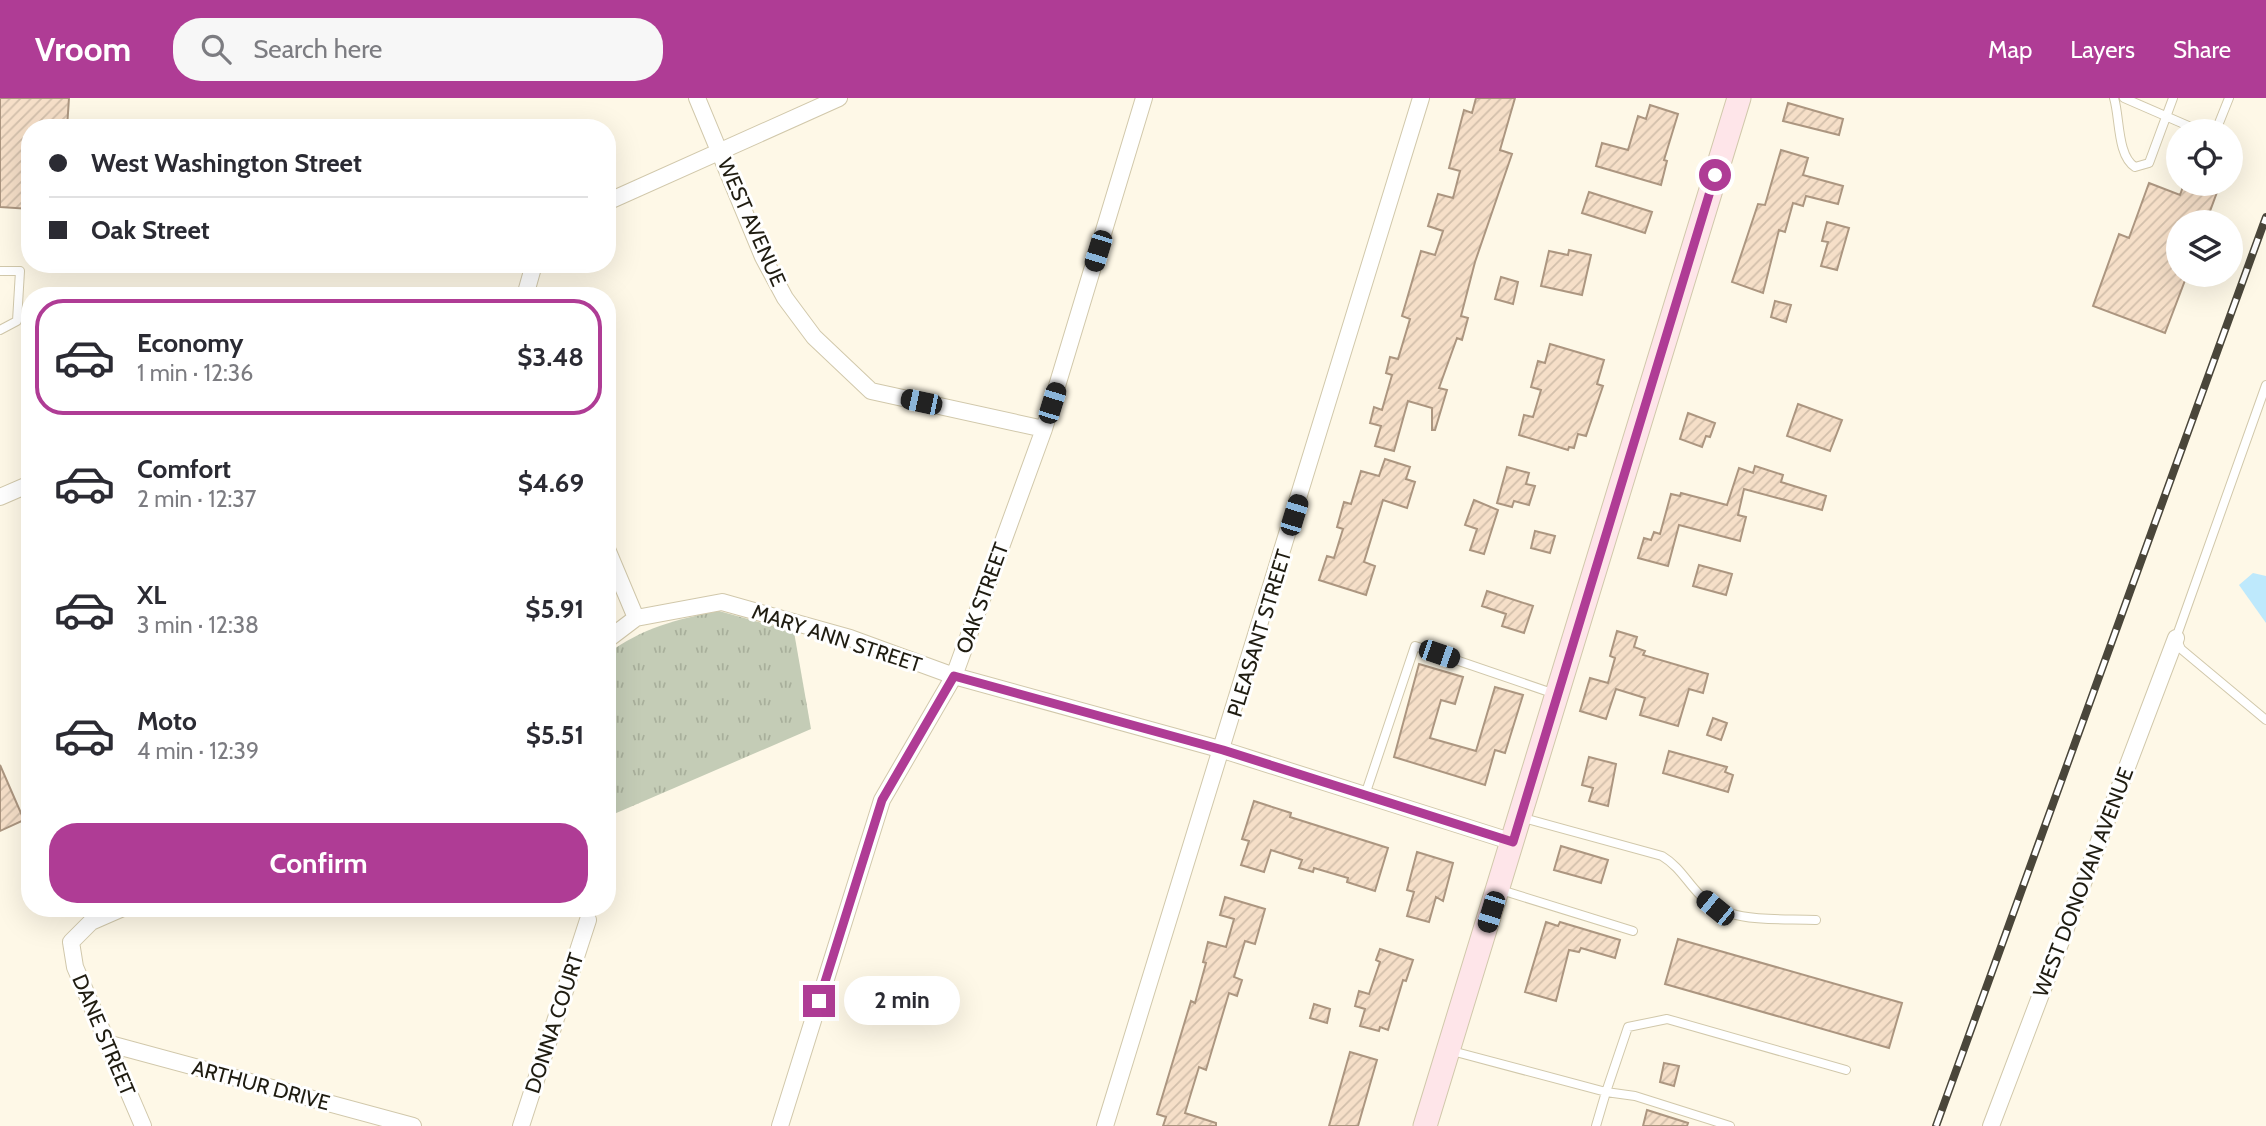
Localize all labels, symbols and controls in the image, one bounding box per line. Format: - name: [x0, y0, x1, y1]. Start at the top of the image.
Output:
- search box: [173, 18, 663, 81]
- text: Vroom: [35, 29, 131, 69]
- icon: search: [197, 30, 235, 68]
- text: Search here: [253, 33, 382, 65]
- text: Map: [1988, 35, 2032, 64]
- text: Layers: [2070, 35, 2135, 64]
- text: Share: [2173, 35, 2231, 64]
- map controls: [2166, 119, 2243, 287]
- button: locate: [2166, 119, 2243, 196]
- text: West Washington Street: [91, 147, 362, 179]
- street label: WEST AVENUE: [713, 154, 791, 290]
- route start: [1699, 159, 1731, 191]
- button: layers: [2166, 210, 2243, 287]
- text: Oak Street: [91, 214, 210, 246]
- car: [1082, 228, 1115, 274]
- icon: car: [53, 326, 116, 389]
- text: Economy: [137, 327, 243, 359]
- text: $3.48: [517, 341, 584, 373]
- text: 1 min · 12:36: [137, 359, 253, 387]
- car: [1036, 380, 1069, 426]
- car: [899, 387, 944, 417]
- icon: car: [53, 452, 116, 515]
- text: Comfort: [137, 453, 231, 485]
- text: $4.69: [518, 467, 584, 499]
- text: 2 min · 12:37: [137, 485, 256, 513]
- car: [1278, 492, 1311, 538]
- street label: OAK STREET: [950, 539, 1014, 657]
- street label: PLEASANT STREET: [1222, 546, 1296, 720]
- icon: car: [53, 578, 116, 641]
- text: XL: [137, 579, 166, 611]
- text: $5.91: [525, 593, 584, 625]
- street label: MARY ANN STREET: [749, 599, 925, 677]
- text: 3 min · 12:38: [137, 611, 259, 639]
- car: [1416, 637, 1463, 671]
- icon: car: [53, 704, 116, 767]
- text: Moto: [137, 705, 197, 737]
- text: $5.51: [526, 719, 584, 751]
- text: 4 min · 12:39: [137, 737, 259, 765]
- street label: WEST DONOVAN AVENUE: [2028, 764, 2138, 1000]
- button: Confirm: [49, 823, 588, 903]
- car: [1693, 887, 1738, 929]
- car: [1475, 889, 1508, 935]
- street label: DONNA COURT: [520, 950, 588, 1096]
- street label: DANE STREET: [67, 970, 141, 1100]
- callout: 2 min: [844, 976, 959, 1026]
- route end: [803, 985, 835, 1017]
- text: 2 min: [874, 986, 930, 1014]
- street label: ARTHUR DRIVE: [189, 1055, 333, 1115]

